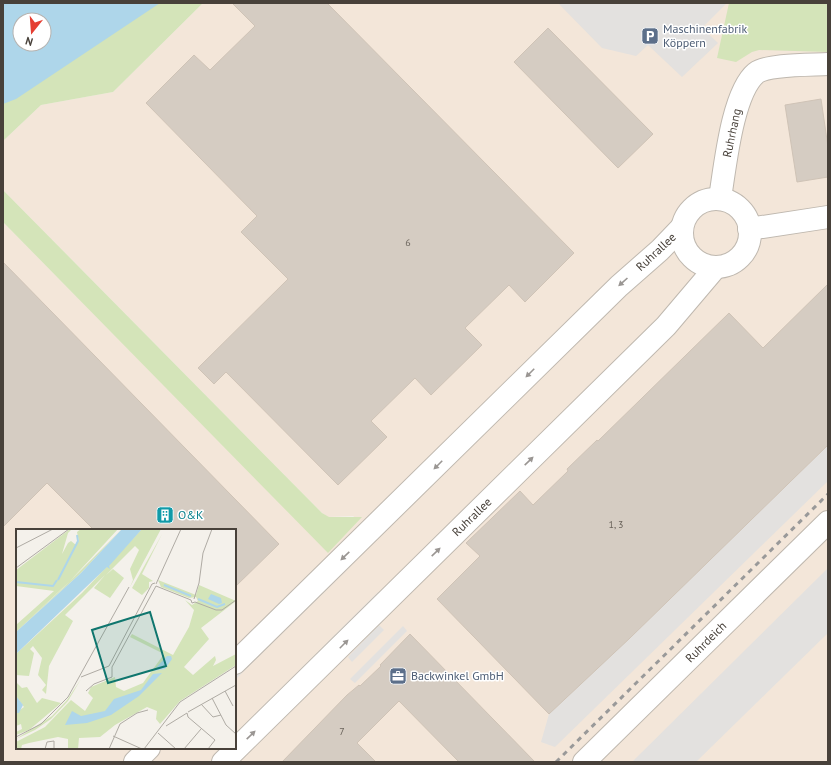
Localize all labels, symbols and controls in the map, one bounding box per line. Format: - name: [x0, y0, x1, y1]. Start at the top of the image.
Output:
- north arrow: [12, 12, 52, 52]
- place label: Maschinenfabrik Köppern: [663, 21, 747, 50]
- parking icon: Maschinenfabrik Köppern: [640, 26, 660, 46]
- text: N: [24, 34, 35, 49]
- street label: Ruhrhang: [719, 107, 744, 159]
- street label: Ruhrallee: [633, 229, 679, 274]
- house number: 6: [405, 236, 411, 249]
- one-way arrow: [618, 278, 628, 287]
- one-way arrow: [525, 368, 535, 378]
- one-way arrow: [524, 456, 534, 466]
- one-way arrow: [433, 460, 443, 469]
- street label: Ruhrallee: [449, 494, 495, 539]
- building icon: O&K: [155, 505, 175, 525]
- place label: O&K: [178, 507, 203, 522]
- house number: 1, 3: [608, 518, 624, 531]
- inset map: [16, 529, 236, 749]
- one-way arrow: [431, 547, 441, 557]
- one-way arrow: [340, 551, 350, 561]
- street label: Ruhrdeich: [682, 618, 729, 665]
- one-way arrow: [339, 639, 348, 649]
- office icon: Backwinkel GmbH: [388, 666, 408, 686]
- place label: Backwinkel GmbH: [411, 668, 504, 683]
- house number: 7: [339, 725, 345, 738]
- one-way arrow: [246, 730, 256, 740]

